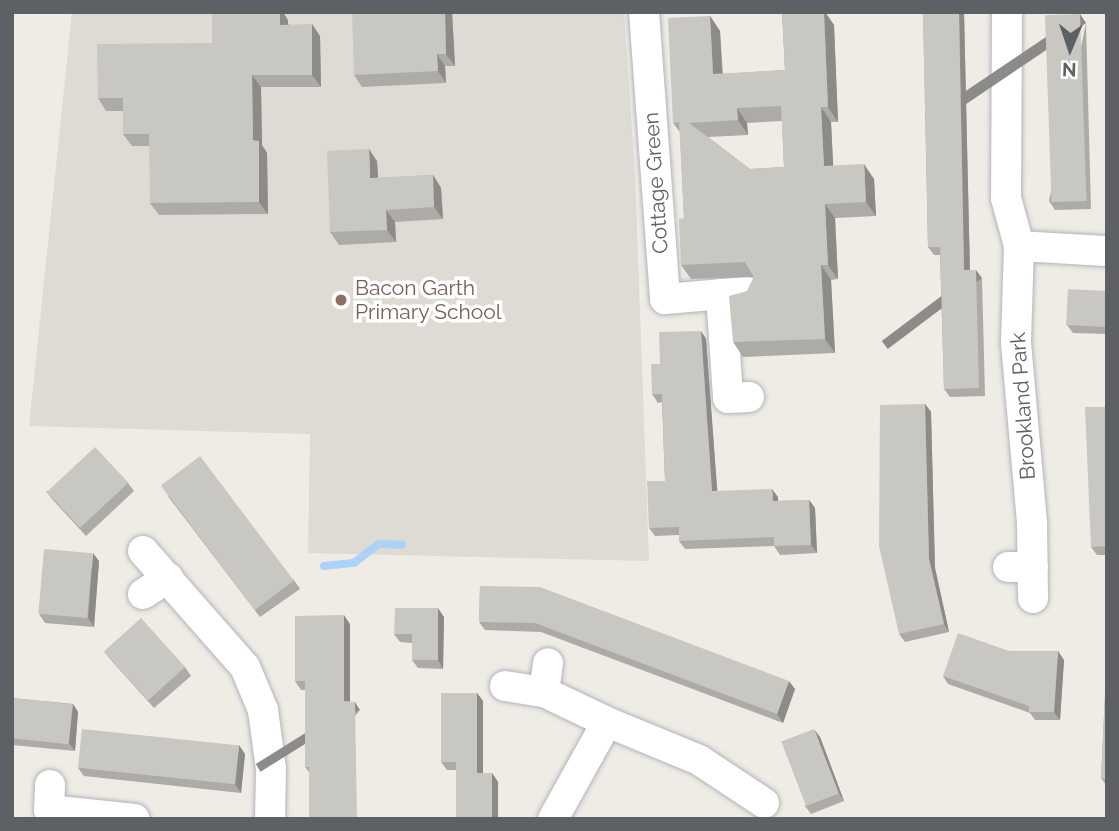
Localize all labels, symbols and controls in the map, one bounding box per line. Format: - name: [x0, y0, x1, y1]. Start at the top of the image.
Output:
- north arrow: [1035, 14, 1105, 84]
- text: N: [1062, 59, 1077, 81]
- street label: Cottage Green: [638, 111, 674, 255]
- place label: Bacon Garth Primary School: [355, 275, 502, 325]
- marker: Bacon Garth Primary School: [333, 292, 349, 308]
- street label: Brookland Park: [1005, 331, 1041, 481]

